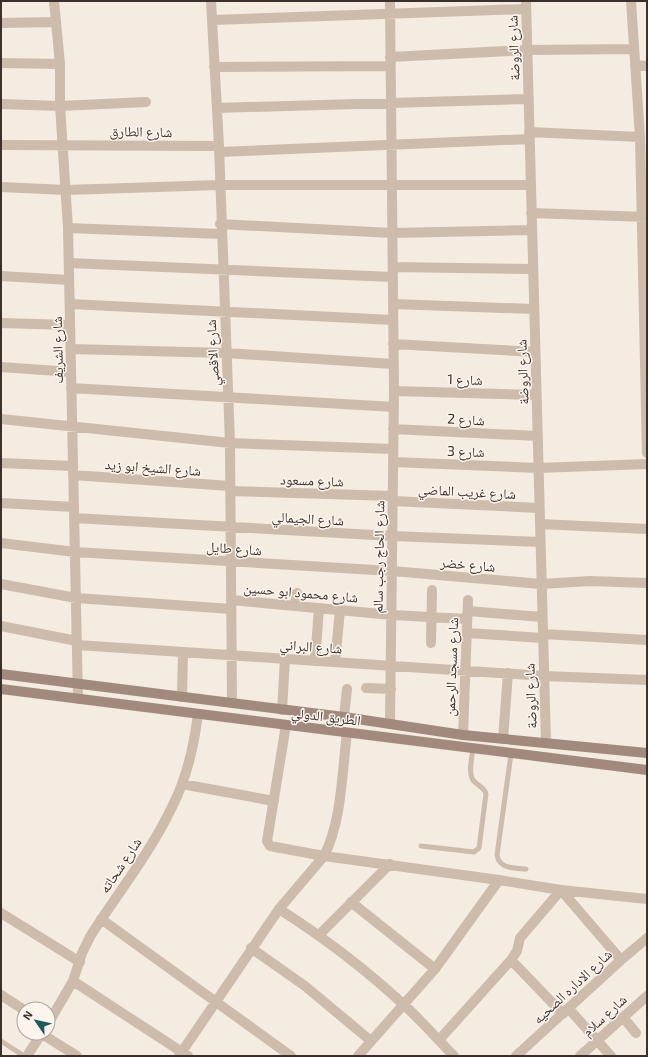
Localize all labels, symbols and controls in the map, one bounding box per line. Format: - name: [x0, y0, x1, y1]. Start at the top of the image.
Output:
- street label: شارع الروضة: [503, 15, 525, 81]
- street label: شارع الطارق: [109, 122, 173, 142]
- street label: شارع الشريف: [48, 316, 68, 384]
- street label: شارع الاقصي: [202, 319, 226, 387]
- street label: شارع الروضة: [512, 339, 534, 405]
- street label: شارع 1: [447, 370, 483, 390]
- street label: شارع 2: [447, 410, 485, 430]
- street label: شارع 3: [447, 442, 485, 462]
- street label: شارع الشيخ ابو زيد: [104, 455, 202, 481]
- street label: شارع مسعود: [280, 470, 344, 492]
- street label: شارع غريب الماضي: [417, 480, 516, 506]
- street label: شارع الحاج رجب سالم: [369, 500, 389, 614]
- street label: شارع الجيمالي: [271, 508, 345, 532]
- street label: شارع طايل: [206, 538, 262, 560]
- street label: شارع خضر: [439, 553, 496, 577]
- street label: شارع محمود ابو حسين: [243, 579, 359, 607]
- street label: شارع مسجد الرحمن: [441, 617, 463, 717]
- street label: شارع البراني: [279, 635, 343, 660]
- street label: شارع الروضة: [520, 663, 542, 729]
- street label: الطريق الدولي: [290, 703, 362, 732]
- street label: شارع شحاته: [95, 834, 146, 897]
- street label: شارع الاداره الصحيه: [529, 945, 616, 1028]
- street label: شارع سلام: [578, 991, 631, 1041]
- north arrow: [16, 1001, 56, 1041]
- text: N: [20, 1008, 35, 1022]

